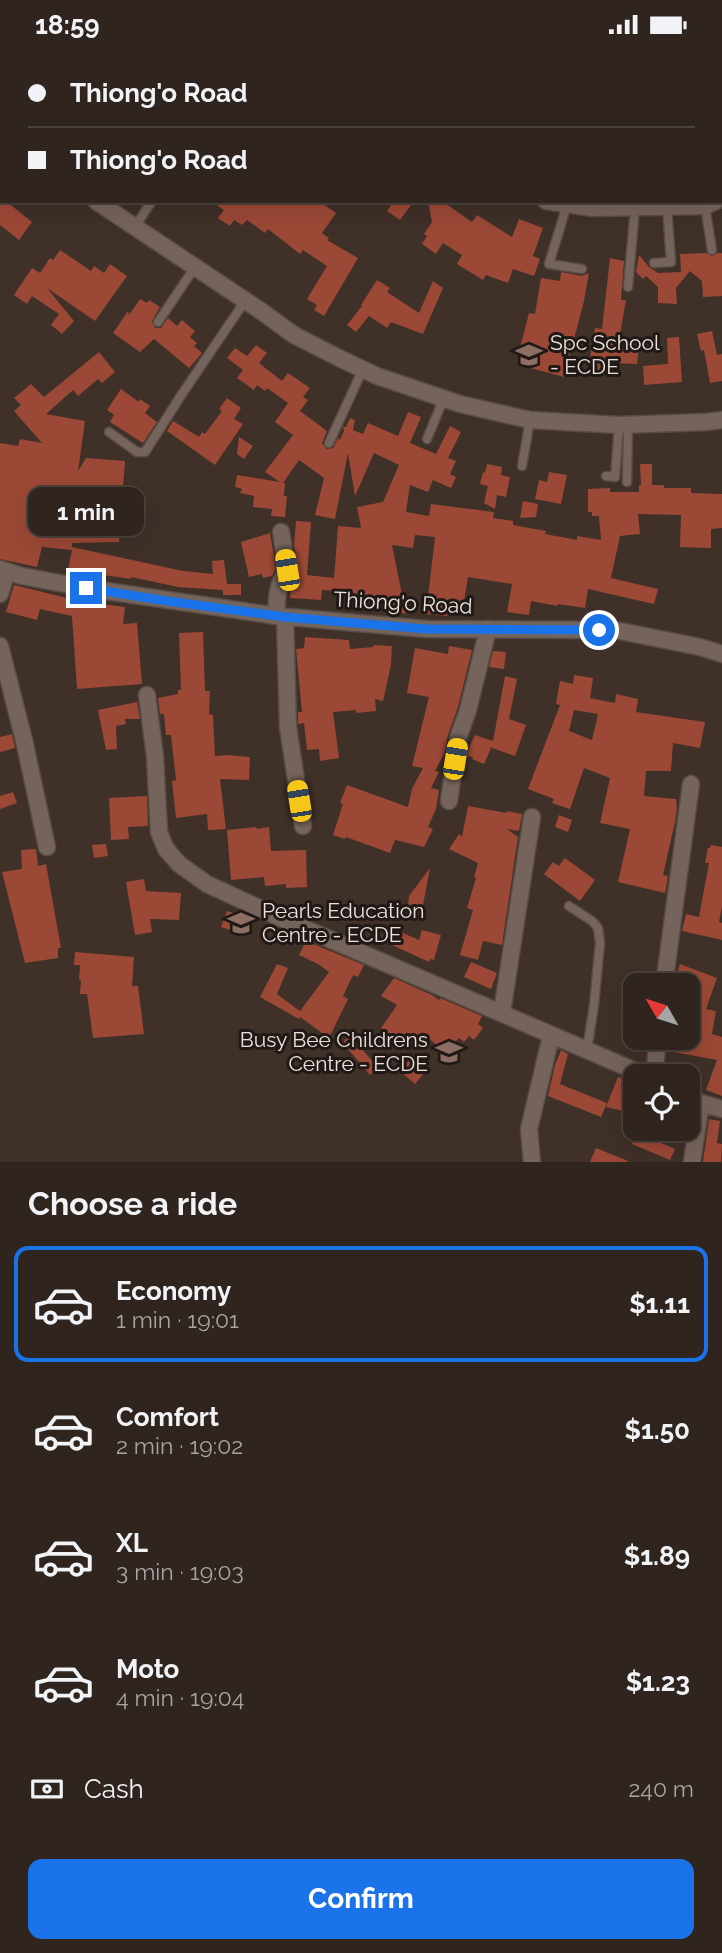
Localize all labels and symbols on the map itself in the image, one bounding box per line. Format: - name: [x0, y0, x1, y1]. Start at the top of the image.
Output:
- place label: Spc School - ECDE: [550, 330, 660, 379]
- school or university icon: Spc School - ECDE: [514, 340, 544, 370]
- callout: 1 min: [28, 487, 144, 535]
- car: [274, 548, 301, 592]
- route end: [70, 572, 102, 604]
- street label: Thiong'o Road: [333, 586, 473, 619]
- route start: [583, 614, 615, 646]
- car: [442, 737, 469, 781]
- car: [286, 779, 313, 823]
- place label: Pearls Education Centre - ECDE: [262, 898, 424, 947]
- school or university icon: Pearls Education Centre - ECDE: [226, 908, 256, 938]
- north arrow: [623, 973, 700, 1050]
- place label: Busy Bee Childrens Centre - ECDE: [240, 1027, 428, 1076]
- school or university icon: Busy Bee Childrens Centre - ECDE: [434, 1037, 464, 1067]

